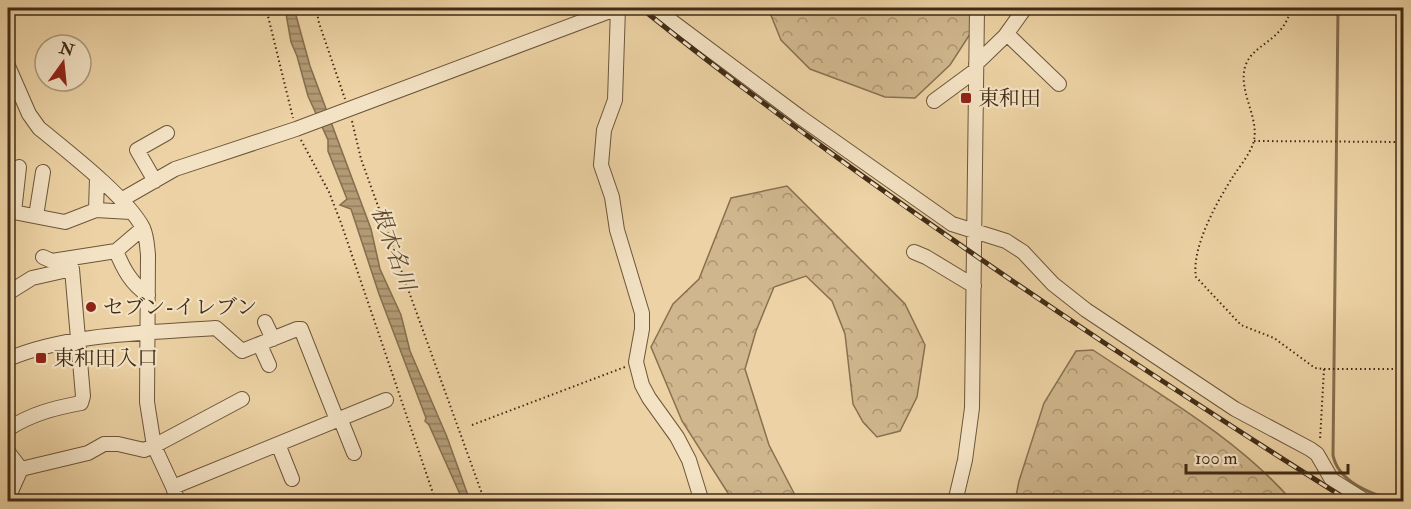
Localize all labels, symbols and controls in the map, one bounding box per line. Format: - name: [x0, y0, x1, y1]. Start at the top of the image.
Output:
- north arrow: [33, 33, 93, 93]
- text: N: [56, 38, 77, 61]
- place label: 東和田: [978, 85, 1041, 112]
- marker: 東和田: [959, 91, 973, 105]
- water label: 根木名川: [365, 202, 422, 296]
- place label: セブン-イレブン: [103, 294, 257, 321]
- marker: セブン-イレブン: [84, 300, 98, 314]
- place label: 東和田入口: [53, 345, 158, 372]
- marker: 東和田入口: [34, 351, 48, 365]
- scale bar: [1186, 437, 1348, 475]
- text: 100 m: [1195, 447, 1238, 470]

